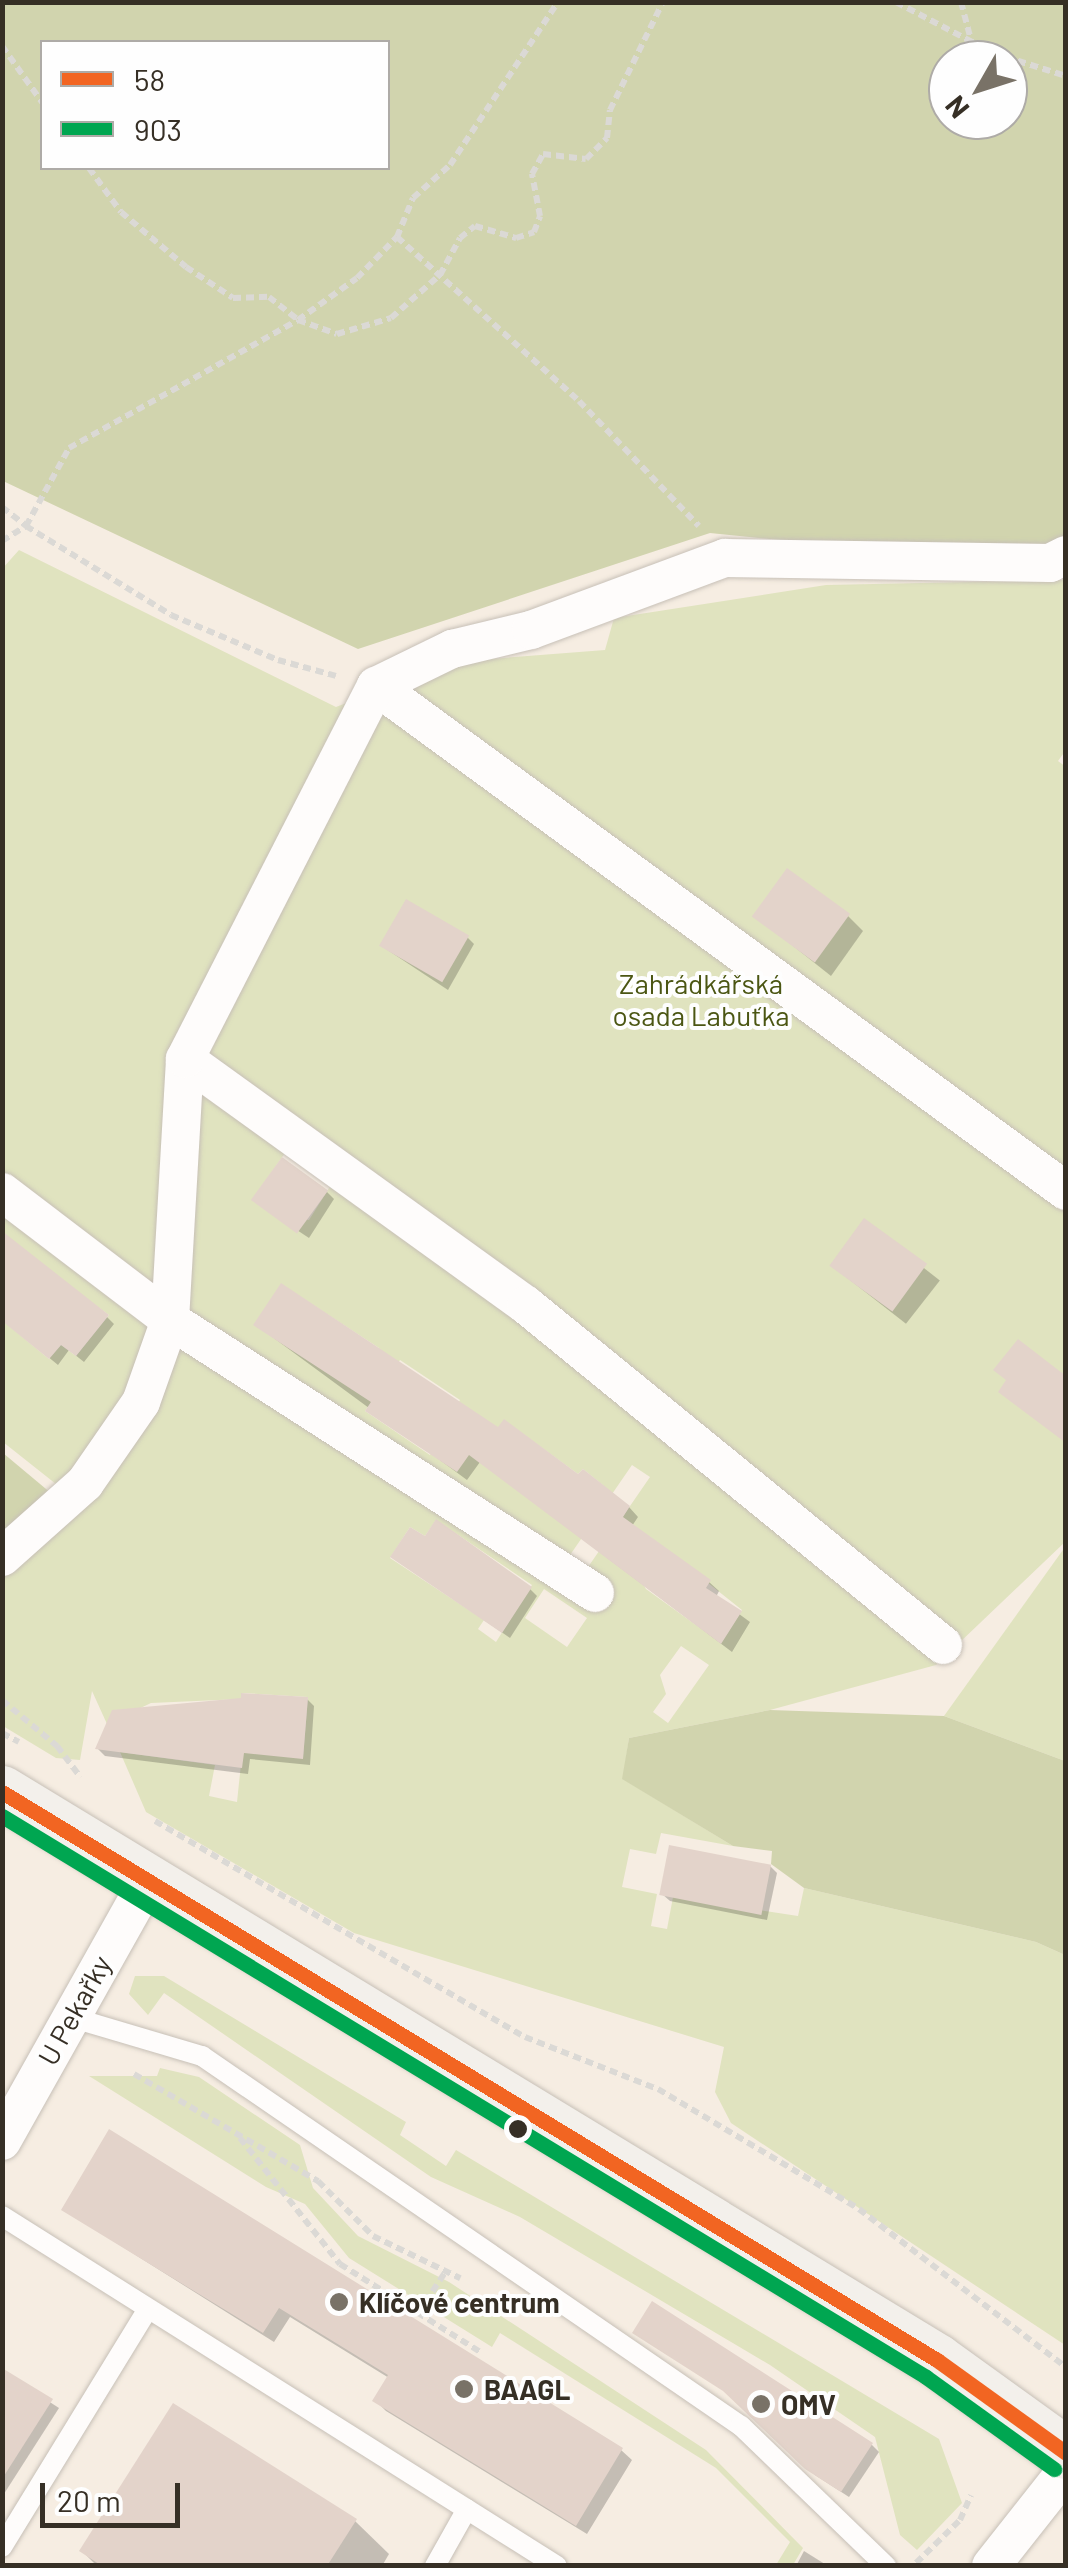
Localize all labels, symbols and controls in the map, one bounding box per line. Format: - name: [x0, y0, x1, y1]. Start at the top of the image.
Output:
- legend: [40, 40, 390, 170]
- north arrow: [928, 40, 1028, 140]
- text: 58: [134, 61, 165, 97]
- text: N: [937, 90, 975, 126]
- text: 903: [134, 111, 182, 147]
- park label: Zahrádkářská osada Labuťka: [612, 966, 790, 1032]
- street label: U Pekařky: [30, 1949, 118, 2071]
- unlabelled marker: [508, 2119, 528, 2139]
- place label: Klíčové centrum: [359, 2285, 560, 2319]
- marker: Klíčové centrum: [328, 2291, 350, 2313]
- place label: BAAGL: [484, 2372, 570, 2406]
- marker: BAAGL: [453, 2378, 475, 2400]
- place label: OMV: [781, 2387, 836, 2421]
- marker: OMV: [750, 2393, 772, 2415]
- scale bar: [45, 2463, 185, 2525]
- text: 20 m: [57, 2482, 121, 2518]

